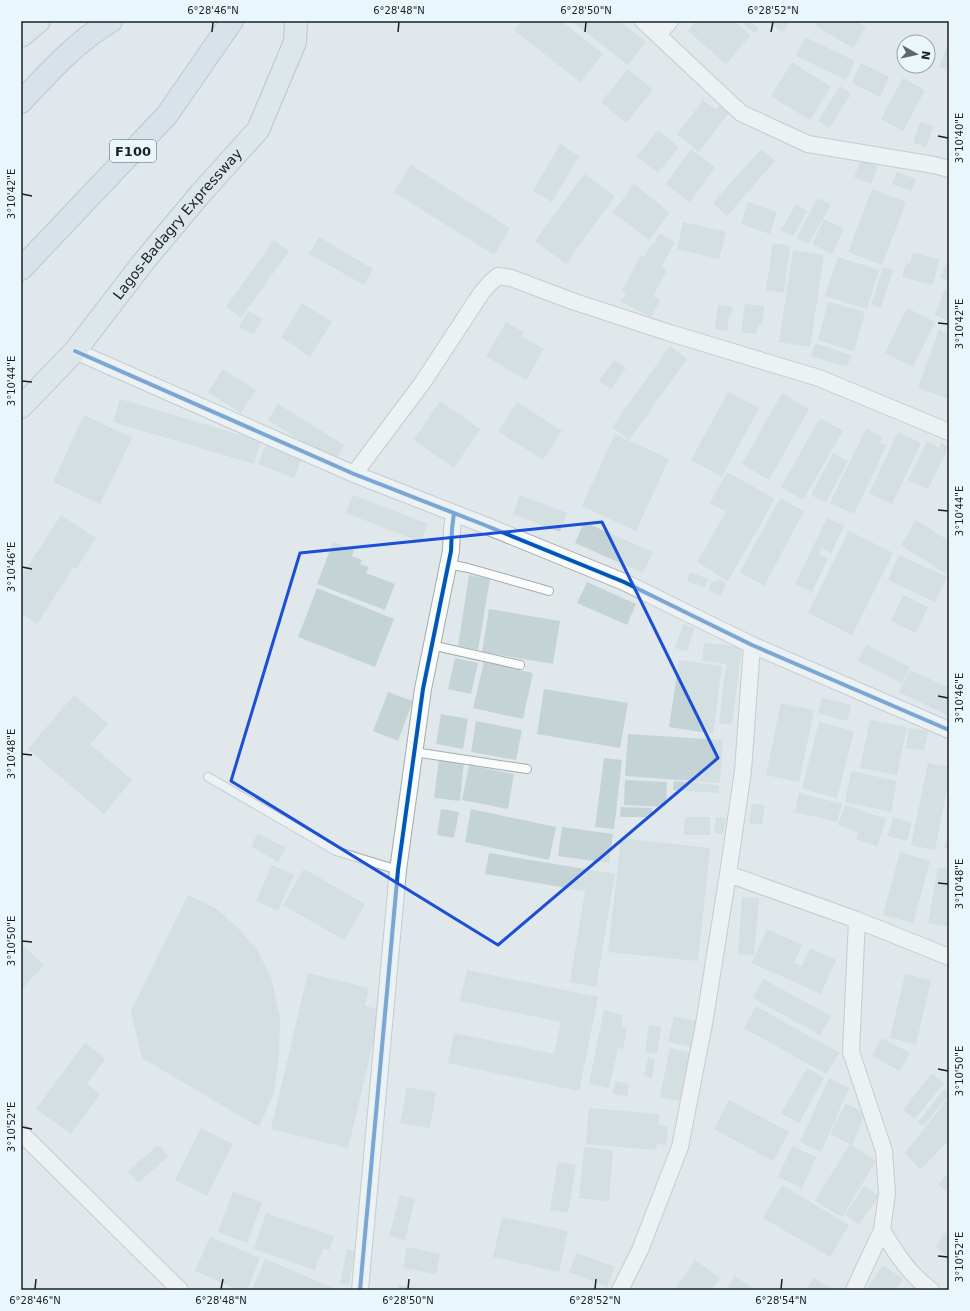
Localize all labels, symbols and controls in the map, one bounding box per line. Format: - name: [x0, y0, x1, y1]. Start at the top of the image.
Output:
- text: 6°28'46"N: [187, 5, 239, 16]
- text: 6°28'48"N: [373, 5, 425, 16]
- text: 6°28'50"N: [560, 5, 612, 16]
- text: 6°28'52"N: [747, 5, 799, 16]
- north arrow: [896, 34, 936, 74]
- text: N: [918, 50, 932, 61]
- text: 3°10'40"E: [954, 113, 965, 163]
- road number: F100: [110, 140, 156, 162]
- street label: Lagos-Badagry Expressway: [110, 145, 245, 303]
- text: 3°10'42"E: [6, 169, 17, 219]
- text: 3°10'42"E: [954, 299, 965, 349]
- text: 3°10'44"E: [6, 356, 17, 406]
- text: 3°10'44"E: [954, 486, 965, 536]
- text: 3°10'46"E: [6, 542, 17, 592]
- text: 3°10'46"E: [954, 673, 965, 723]
- text: 3°10'48"E: [6, 729, 17, 779]
- text: 3°10'48"E: [954, 859, 965, 909]
- text: 3°10'50"E: [6, 916, 17, 966]
- text: 3°10'50"E: [954, 1046, 965, 1096]
- text: 3°10'52"E: [6, 1102, 17, 1152]
- text: 3°10'52"E: [954, 1232, 965, 1282]
- text: 6°28'46"N: [9, 1295, 61, 1306]
- text: 6°28'48"N: [195, 1295, 247, 1306]
- text: 6°28'50"N: [382, 1295, 434, 1306]
- text: 6°28'52"N: [569, 1295, 621, 1306]
- text: 6°28'54"N: [755, 1295, 807, 1306]

